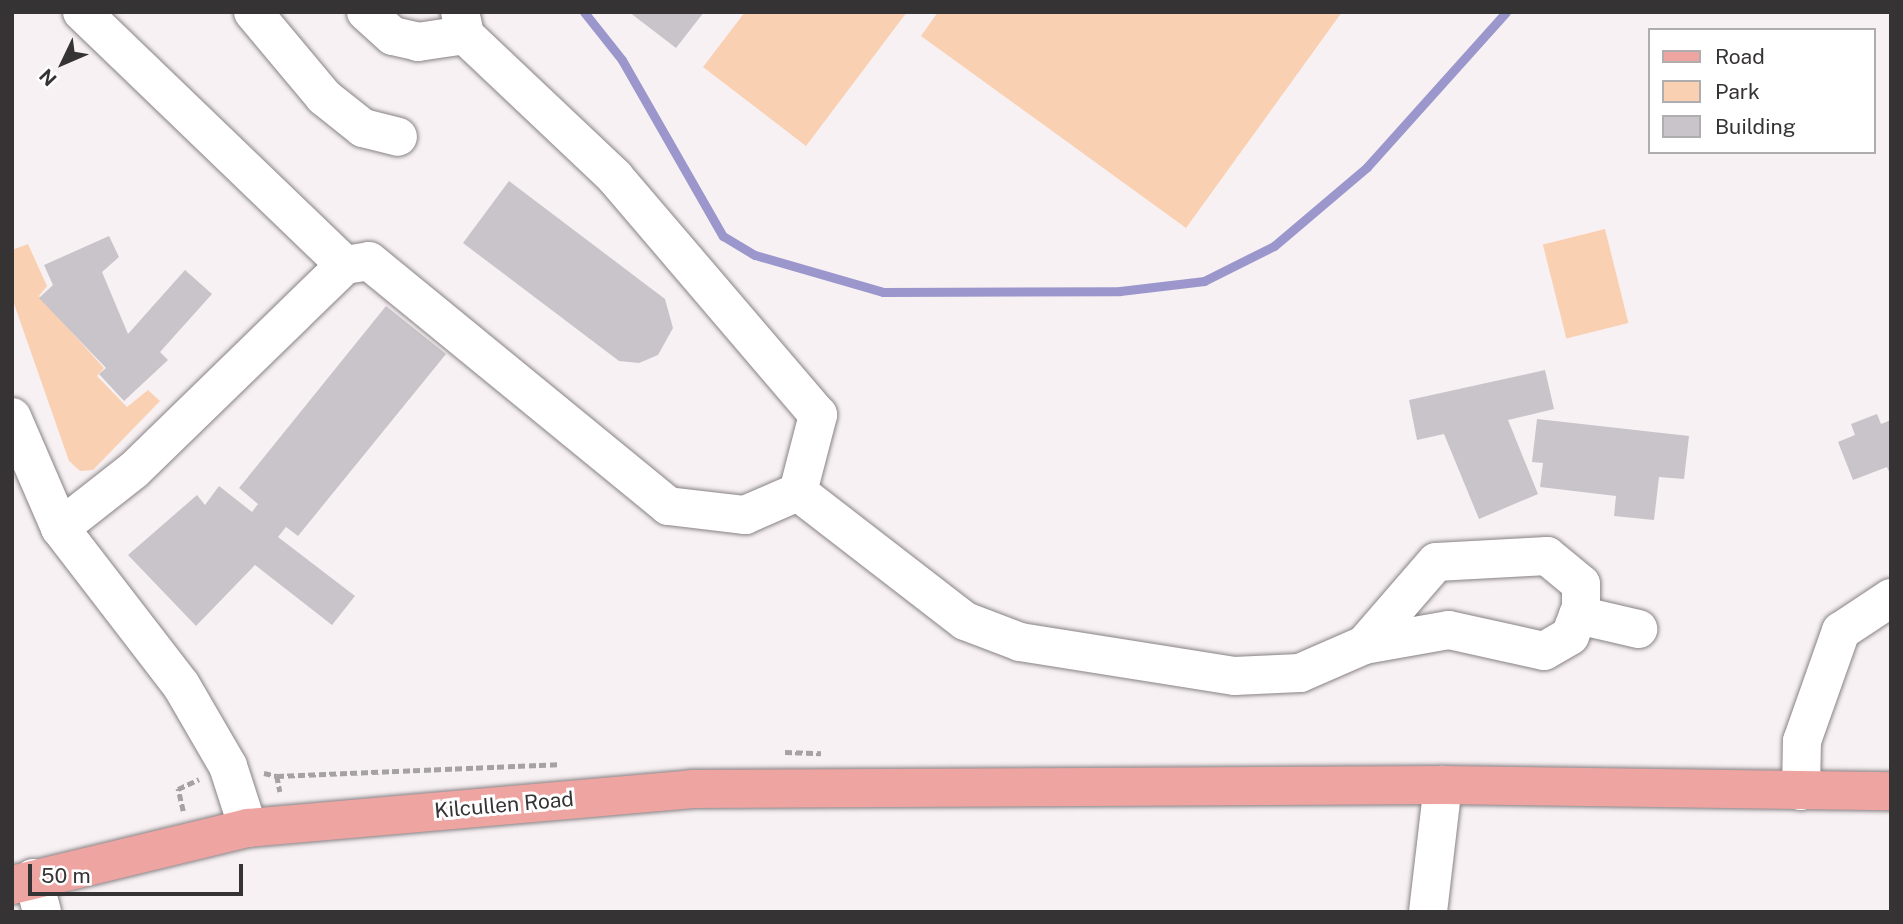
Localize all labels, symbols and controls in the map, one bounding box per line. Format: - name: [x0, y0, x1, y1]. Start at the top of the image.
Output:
- north arrow: [28, 28, 98, 98]
- legend: [1647, 28, 1875, 154]
- text: Road: [1715, 44, 1765, 69]
- text: N: [35, 65, 61, 91]
- text: Park: [1715, 79, 1760, 104]
- text: Building: [1715, 114, 1796, 139]
- street label: Kilcullen Road: [433, 786, 575, 824]
- scale bar: [32, 850, 247, 894]
- text: 50 m: [41, 863, 91, 888]

